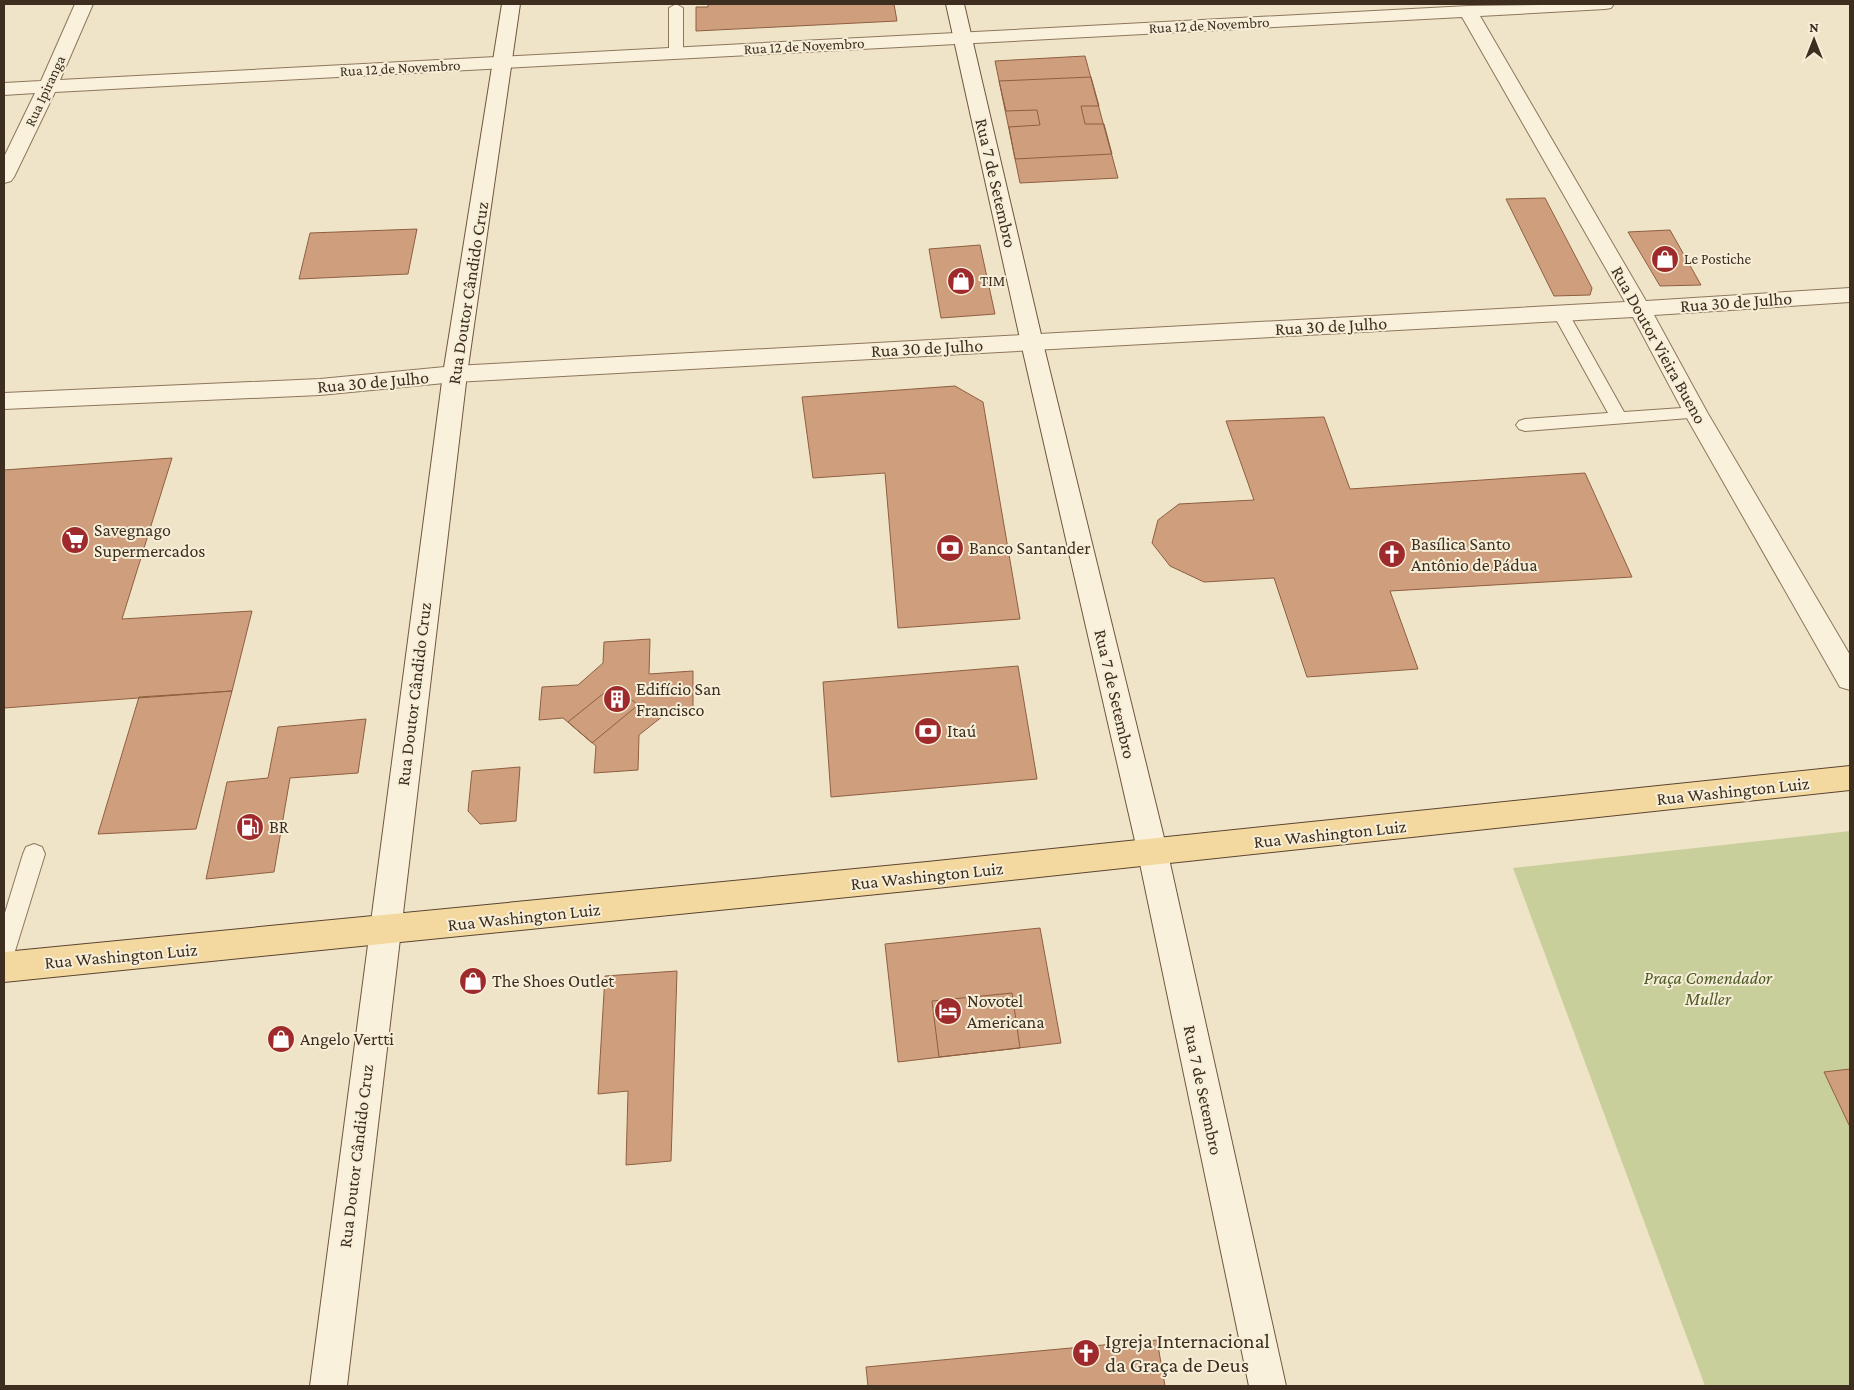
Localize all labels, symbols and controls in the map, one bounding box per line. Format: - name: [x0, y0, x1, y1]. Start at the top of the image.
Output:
- street label: Rua 12 de Novembro: [1148, 14, 1270, 36]
- north arrow: [1789, 15, 1839, 65]
- text: N: [1809, 19, 1819, 35]
- street label: Rua 12 de Novembro: [743, 35, 865, 57]
- street label: Rua Ipiranga: [22, 53, 69, 129]
- street label: Rua 12 de Novembro: [339, 57, 461, 79]
- street label: Rua 7 de Setembro: [971, 116, 1021, 250]
- street label: Rua Doutor Cândido Cruz: [444, 200, 492, 386]
- shop icon: Le Postiche: [1650, 244, 1680, 274]
- place label: Le Postiche: [1684, 251, 1752, 267]
- street label: Rua Doutor Vieira Bueno: [1607, 263, 1711, 427]
- shop icon: TIM: [946, 266, 976, 296]
- place label: TIM: [980, 273, 1005, 289]
- street label: Rua 30 de Julho: [1679, 288, 1793, 316]
- street label: Rua 30 de Julho: [1274, 313, 1388, 339]
- street label: Rua 30 de Julho: [870, 335, 984, 361]
- street label: Rua 30 de Julho: [316, 367, 430, 397]
- place label: Savegnago Supermercados: [94, 520, 205, 561]
- supermarket icon: Savegnago Supermercados: [60, 525, 90, 555]
- bank icon: Banco Santander: [935, 533, 965, 563]
- place label: Basílica Santo Antônio de Pádua: [1411, 534, 1538, 575]
- place label: Banco Santander: [969, 538, 1091, 558]
- church icon: Basílica Santo Antônio de Pádua: [1377, 539, 1407, 569]
- street label: Rua Doutor Cândido Cruz: [393, 601, 435, 787]
- street label: Rua 7 de Setembro: [1090, 627, 1140, 761]
- place label: Edifício San Francisco: [636, 679, 721, 720]
- building icon: Edifício San Francisco: [602, 684, 632, 714]
- bank icon: Itaú: [913, 716, 943, 746]
- place label: Itaú: [947, 721, 977, 741]
- street label: Rua Washington Luiz: [1656, 773, 1811, 809]
- fuel station icon: BR: [235, 812, 265, 842]
- street label: Rua Washington Luiz: [1253, 816, 1408, 852]
- place label: BR: [269, 817, 290, 837]
- street label: Rua Washington Luiz: [850, 858, 1005, 894]
- street label: Rua Washington Luiz: [447, 899, 602, 935]
- street label: Rua Washington Luiz: [44, 939, 199, 973]
- shop icon: The Shoes Outlet: [458, 966, 488, 996]
- park label: Praça Comendador Muller: [1644, 968, 1773, 1009]
- place label: The Shoes Outlet: [492, 971, 615, 991]
- place label: Novotel Americana: [967, 991, 1045, 1032]
- hotel icon: Novotel Americana: [933, 996, 963, 1026]
- street label: Rua 7 de Setembro: [1179, 1023, 1227, 1157]
- shop icon: Angelo Vertti: [266, 1024, 296, 1054]
- place label: Angelo Vertti: [300, 1029, 394, 1049]
- street label: Rua Doutor Cândido Cruz: [335, 1063, 377, 1249]
- place label: Igreja Internacional da Graça de Deus: [1105, 1329, 1270, 1377]
- church icon: Igreja Internacional da Graça de Deus: [1071, 1338, 1101, 1368]

